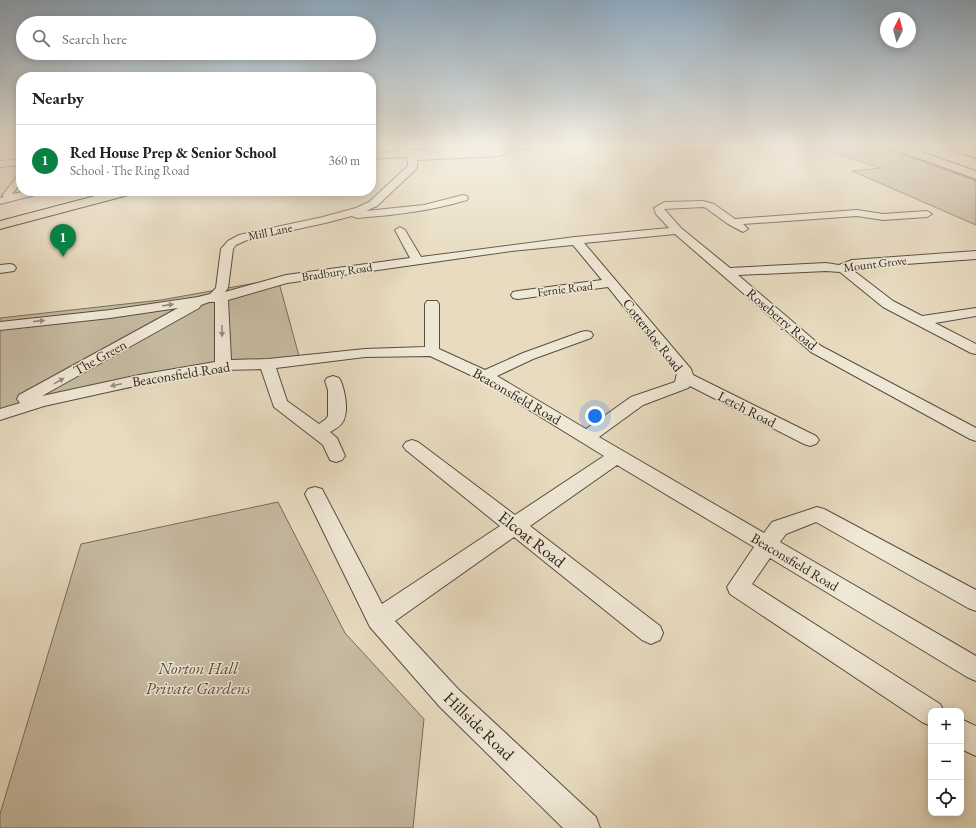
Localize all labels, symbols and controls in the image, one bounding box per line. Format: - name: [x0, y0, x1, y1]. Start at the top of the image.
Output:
- north arrow: [880, 12, 916, 48]
- search box: [16, 16, 376, 60]
- icon: search: [30, 27, 52, 49]
- text: Search here: [62, 29, 127, 48]
- text: Nearby: [32, 87, 84, 109]
- text: Red House Prep & Senior School: [70, 143, 277, 162]
- text: 1: [42, 152, 48, 169]
- text: 360 m: [329, 152, 360, 169]
- text: School · The Ring Road: [70, 162, 189, 179]
- street label: Mill Lane: [246, 219, 294, 244]
- pin: 1: [50, 224, 76, 257]
- street label: Mount Grove: [843, 252, 908, 276]
- street label: Bradbury Road: [301, 259, 374, 285]
- street label: Fernie Road: [536, 278, 595, 300]
- street label: Roseberry Road: [743, 284, 822, 354]
- street label: Cottersloe Road: [619, 295, 688, 376]
- one-way arrow: [162, 302, 174, 308]
- one-way arrow: [33, 318, 45, 325]
- one-way arrow: [219, 325, 225, 338]
- street label: The Green: [70, 335, 130, 379]
- street label: Beaconsfield Road: [131, 357, 232, 391]
- street label: Beaconsfield Road: [470, 364, 565, 429]
- one-way arrow: [53, 377, 64, 384]
- one-way arrow: [109, 383, 122, 389]
- street label: Letch Road: [715, 387, 780, 432]
- your location: [585, 406, 605, 426]
- street label: Elcoat Road: [494, 506, 570, 572]
- street label: Beaconsfield Road: [748, 529, 843, 596]
- park label: Norton Hall Private Gardens: [146, 657, 251, 699]
- street label: Hillside Road: [439, 687, 519, 765]
- map controls: [928, 708, 964, 816]
- button: +: [928, 708, 964, 744]
- button: −: [928, 744, 964, 780]
- button: locate: [928, 780, 964, 816]

